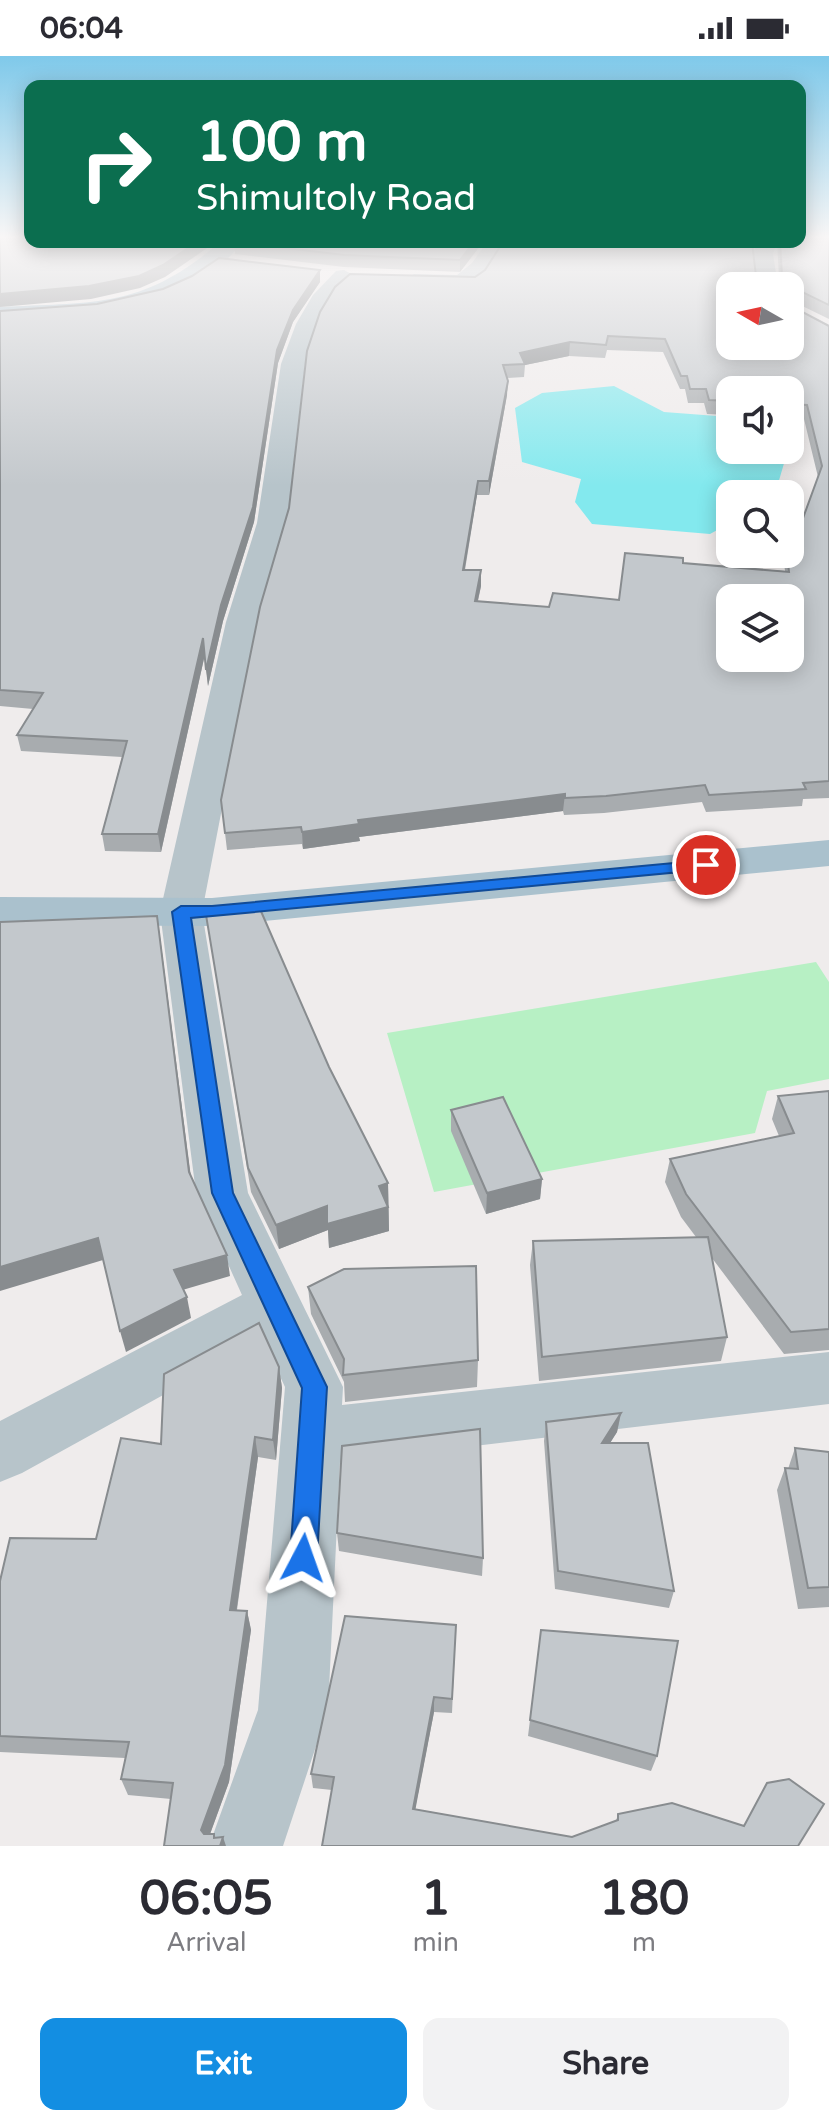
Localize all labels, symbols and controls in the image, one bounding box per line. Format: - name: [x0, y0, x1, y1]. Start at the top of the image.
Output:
- text: 06:04: [40, 10, 123, 47]
- text: 100 m: [196, 109, 367, 176]
- icon: right: [64, 112, 168, 216]
- text: Shimultoly Road: [196, 177, 476, 220]
- north arrow: [716, 272, 804, 360]
- map controls: [716, 272, 804, 672]
- button: sound: [716, 376, 804, 464]
- button: search: [716, 480, 804, 568]
- button: layers: [716, 584, 804, 672]
- pin: [672, 831, 740, 899]
- icon: arrive: [684, 843, 728, 887]
- position arrow: [261, 1516, 345, 1600]
- text: 06:05: [140, 1870, 273, 1928]
- text: 1: [421, 1870, 451, 1928]
- text: 180: [599, 1870, 689, 1928]
- text: Arrival: [166, 1927, 247, 1958]
- text: min: [413, 1927, 459, 1958]
- text: m: [632, 1927, 656, 1958]
- button: Exit: [40, 2018, 407, 2110]
- button: Share: [423, 2018, 789, 2110]

